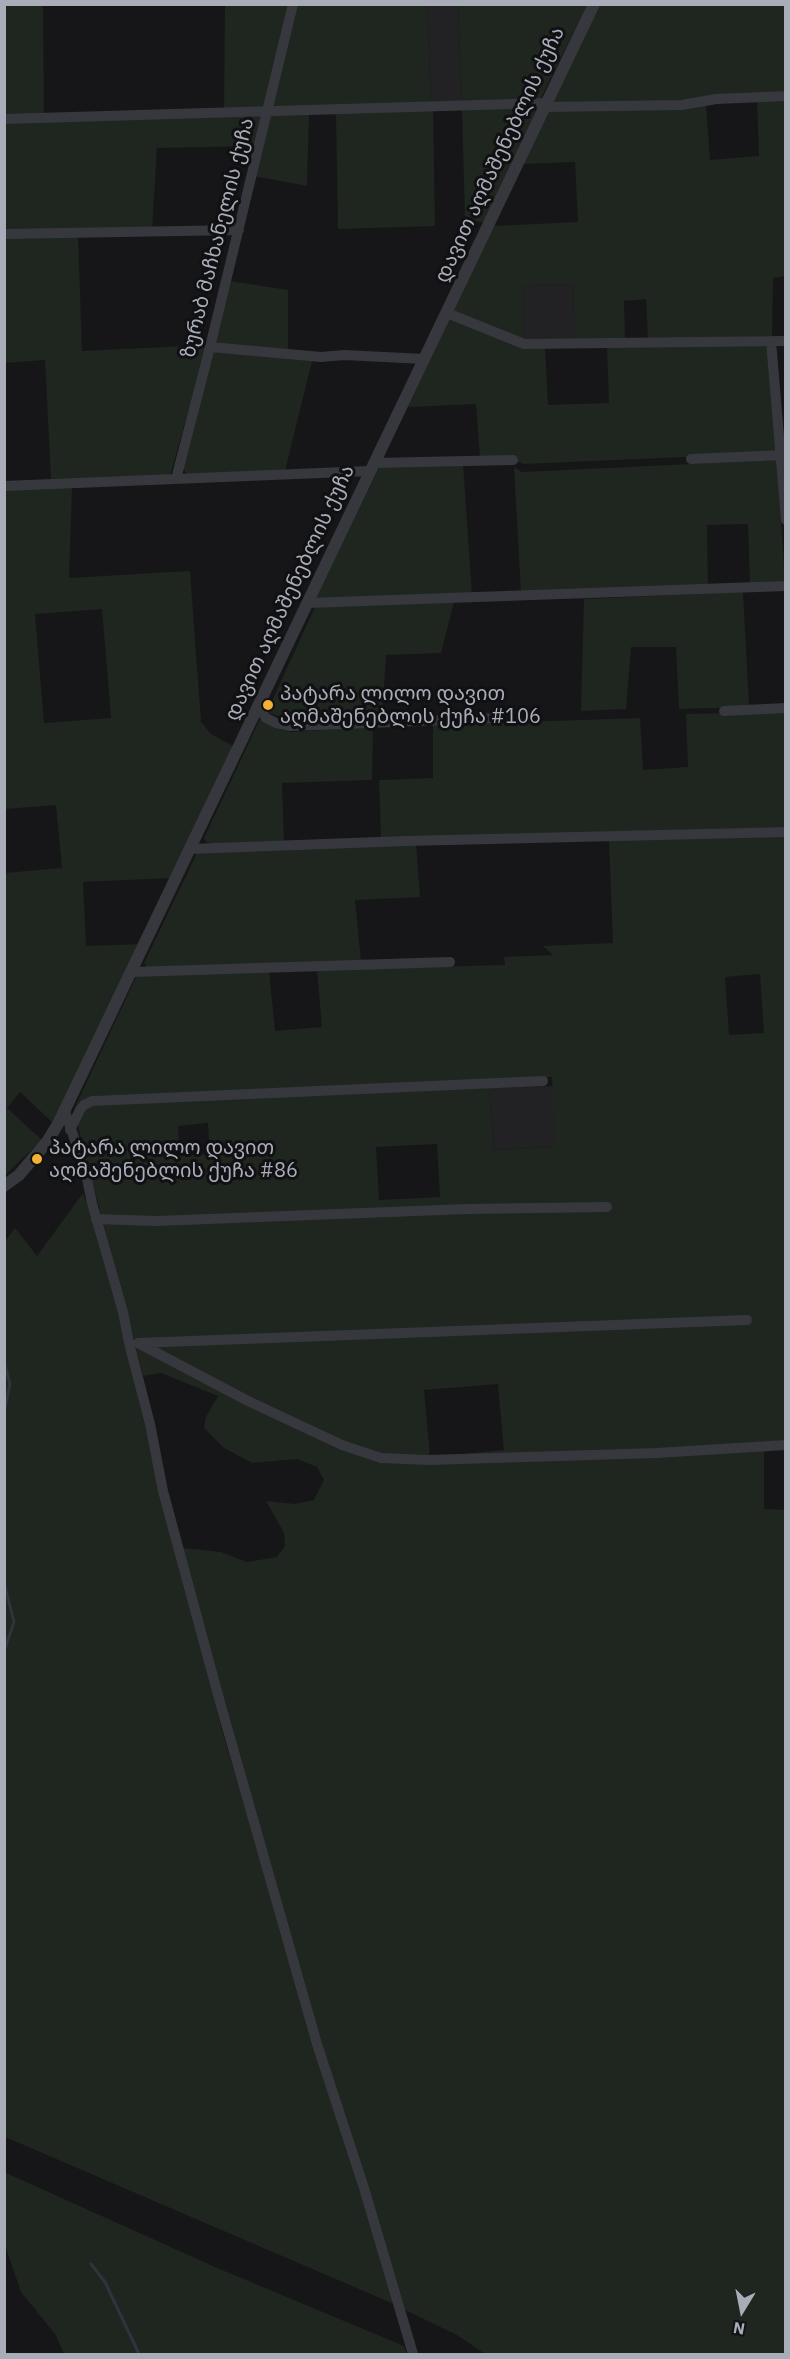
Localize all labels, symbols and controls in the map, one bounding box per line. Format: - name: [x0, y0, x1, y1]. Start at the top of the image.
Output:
- street label: დავით აღმაშენებლის ქუჩა: [430, 23, 570, 287]
- street label: ზურაბ მაჩხანელის ქუჩა: [177, 115, 259, 361]
- street label: დავით აღმაშენებლის ქუჩა: [220, 461, 360, 725]
- place label: პატარა ლილო დავით აღმაშენებლის ქუჩა #106: [280, 682, 541, 729]
- marker: პატარა ლილო დავით აღმაშენებლის ქუჩა #106: [261, 698, 275, 712]
- place label: პატარა ლილო დავით აღმაშენებლის ქუჩა #86: [49, 1136, 298, 1183]
- marker: პატარა ლილო დავით აღმაშენებლის ქუჩა #86: [30, 1152, 44, 1166]
- north arrow: [712, 2281, 772, 2341]
- text: N: [731, 2318, 746, 2340]

